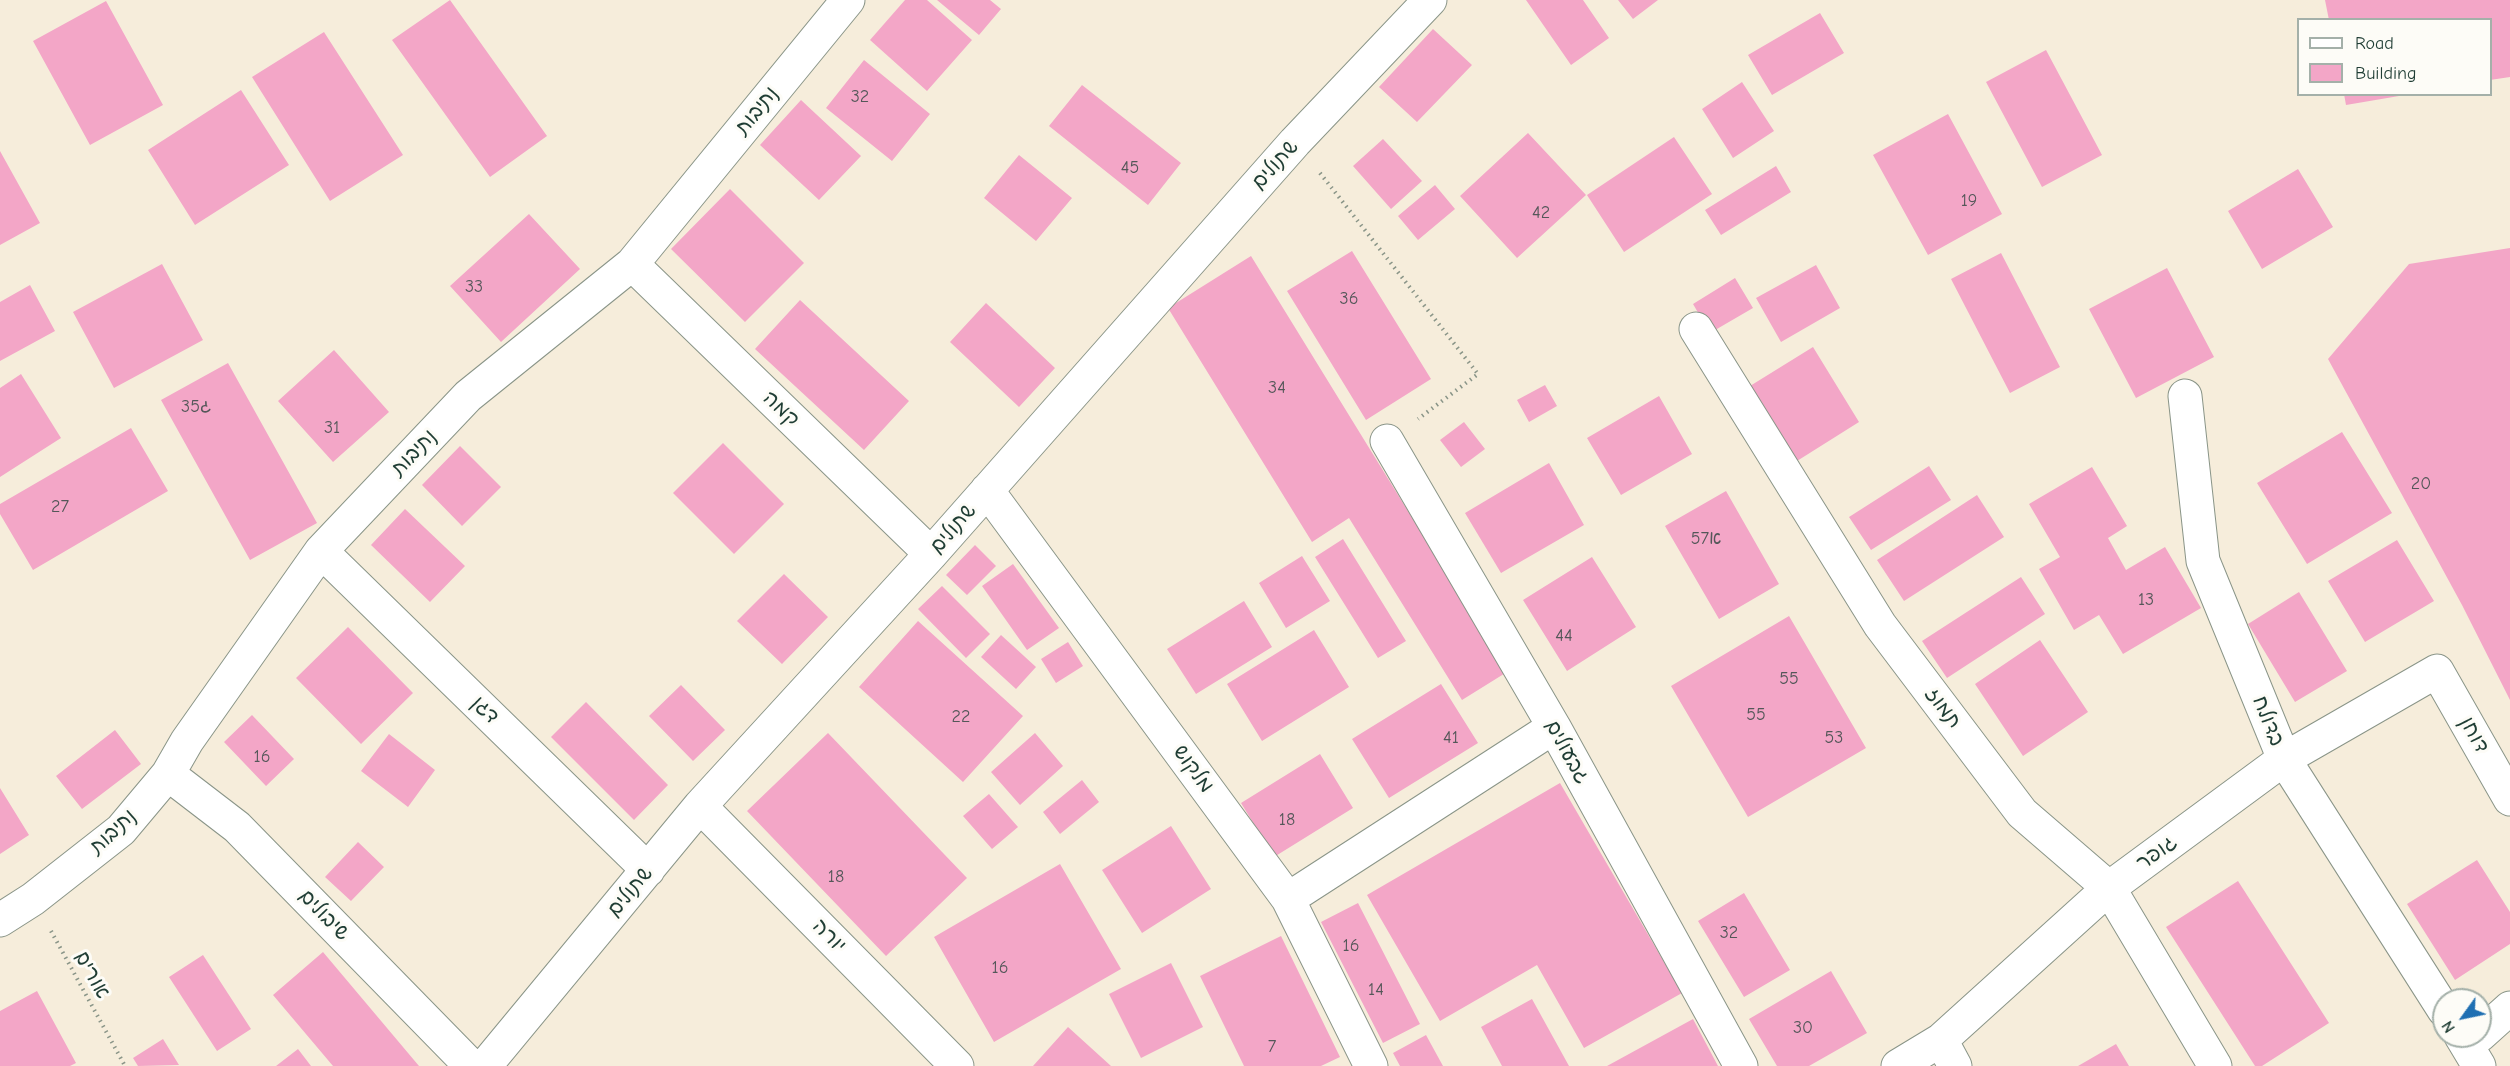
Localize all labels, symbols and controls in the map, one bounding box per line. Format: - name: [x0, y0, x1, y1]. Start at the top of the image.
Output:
- legend: [2297, 18, 2492, 96]
- text: Road: [2355, 33, 2394, 54]
- text: Building: [2355, 63, 2417, 84]
- street label: נתיבות: [730, 82, 784, 140]
- house number: 32: [851, 86, 869, 108]
- street label: שתולים: [1246, 135, 1304, 195]
- house number: 45: [1121, 157, 1139, 179]
- house number: 19: [1961, 190, 1977, 212]
- house number: 42: [1532, 202, 1550, 224]
- house number: 33: [465, 276, 483, 298]
- house number: 36: [1340, 288, 1358, 310]
- house number: 34: [1268, 377, 1286, 399]
- street label: קמה: [757, 386, 805, 432]
- house number: 35ג: [181, 396, 211, 418]
- house number: 31: [324, 417, 340, 439]
- street label: נתיבות: [386, 424, 442, 482]
- house number: 20: [2411, 473, 2431, 495]
- house number: 27: [51, 496, 69, 518]
- street label: שתולים: [924, 499, 982, 559]
- house number: 57א: [1691, 528, 1721, 550]
- house number: 13: [2138, 589, 2154, 611]
- house number: 44: [1555, 625, 1573, 647]
- house number: 55: [1779, 668, 1799, 690]
- street label: תמוז: [1919, 682, 1967, 734]
- street label: דגן: [466, 691, 504, 729]
- street label: בדולח: [2247, 692, 2289, 750]
- house number: 55: [1746, 704, 1766, 726]
- house number: 22: [952, 706, 970, 728]
- street label: דוחן: [2454, 712, 2494, 758]
- street label: גבעולים: [1539, 716, 1595, 788]
- house number: 41: [1443, 727, 1459, 749]
- house number: 53: [1825, 727, 1843, 749]
- street label: מלקוש: [1167, 740, 1219, 798]
- house number: 16: [254, 746, 270, 768]
- street label: נתיבות: [84, 804, 142, 860]
- house number: 18: [1279, 809, 1295, 831]
- street label: גופר: [2132, 830, 2182, 876]
- street label: שתולים: [602, 862, 658, 922]
- house number: 18: [828, 866, 844, 888]
- street label: שיבולים: [293, 884, 355, 946]
- street label: יורה: [807, 914, 851, 958]
- house number: 32: [1720, 922, 1738, 944]
- house number: 16: [1343, 935, 1359, 957]
- street label: אורים: [69, 947, 115, 1003]
- house number: 16: [992, 957, 1008, 979]
- house number: 14: [1368, 979, 1384, 1001]
- north arrow: [2432, 988, 2492, 1048]
- house number: 30: [1793, 1017, 1813, 1039]
- text: N: [2438, 1017, 2459, 1036]
- house number: 7: [1268, 1036, 1276, 1058]

